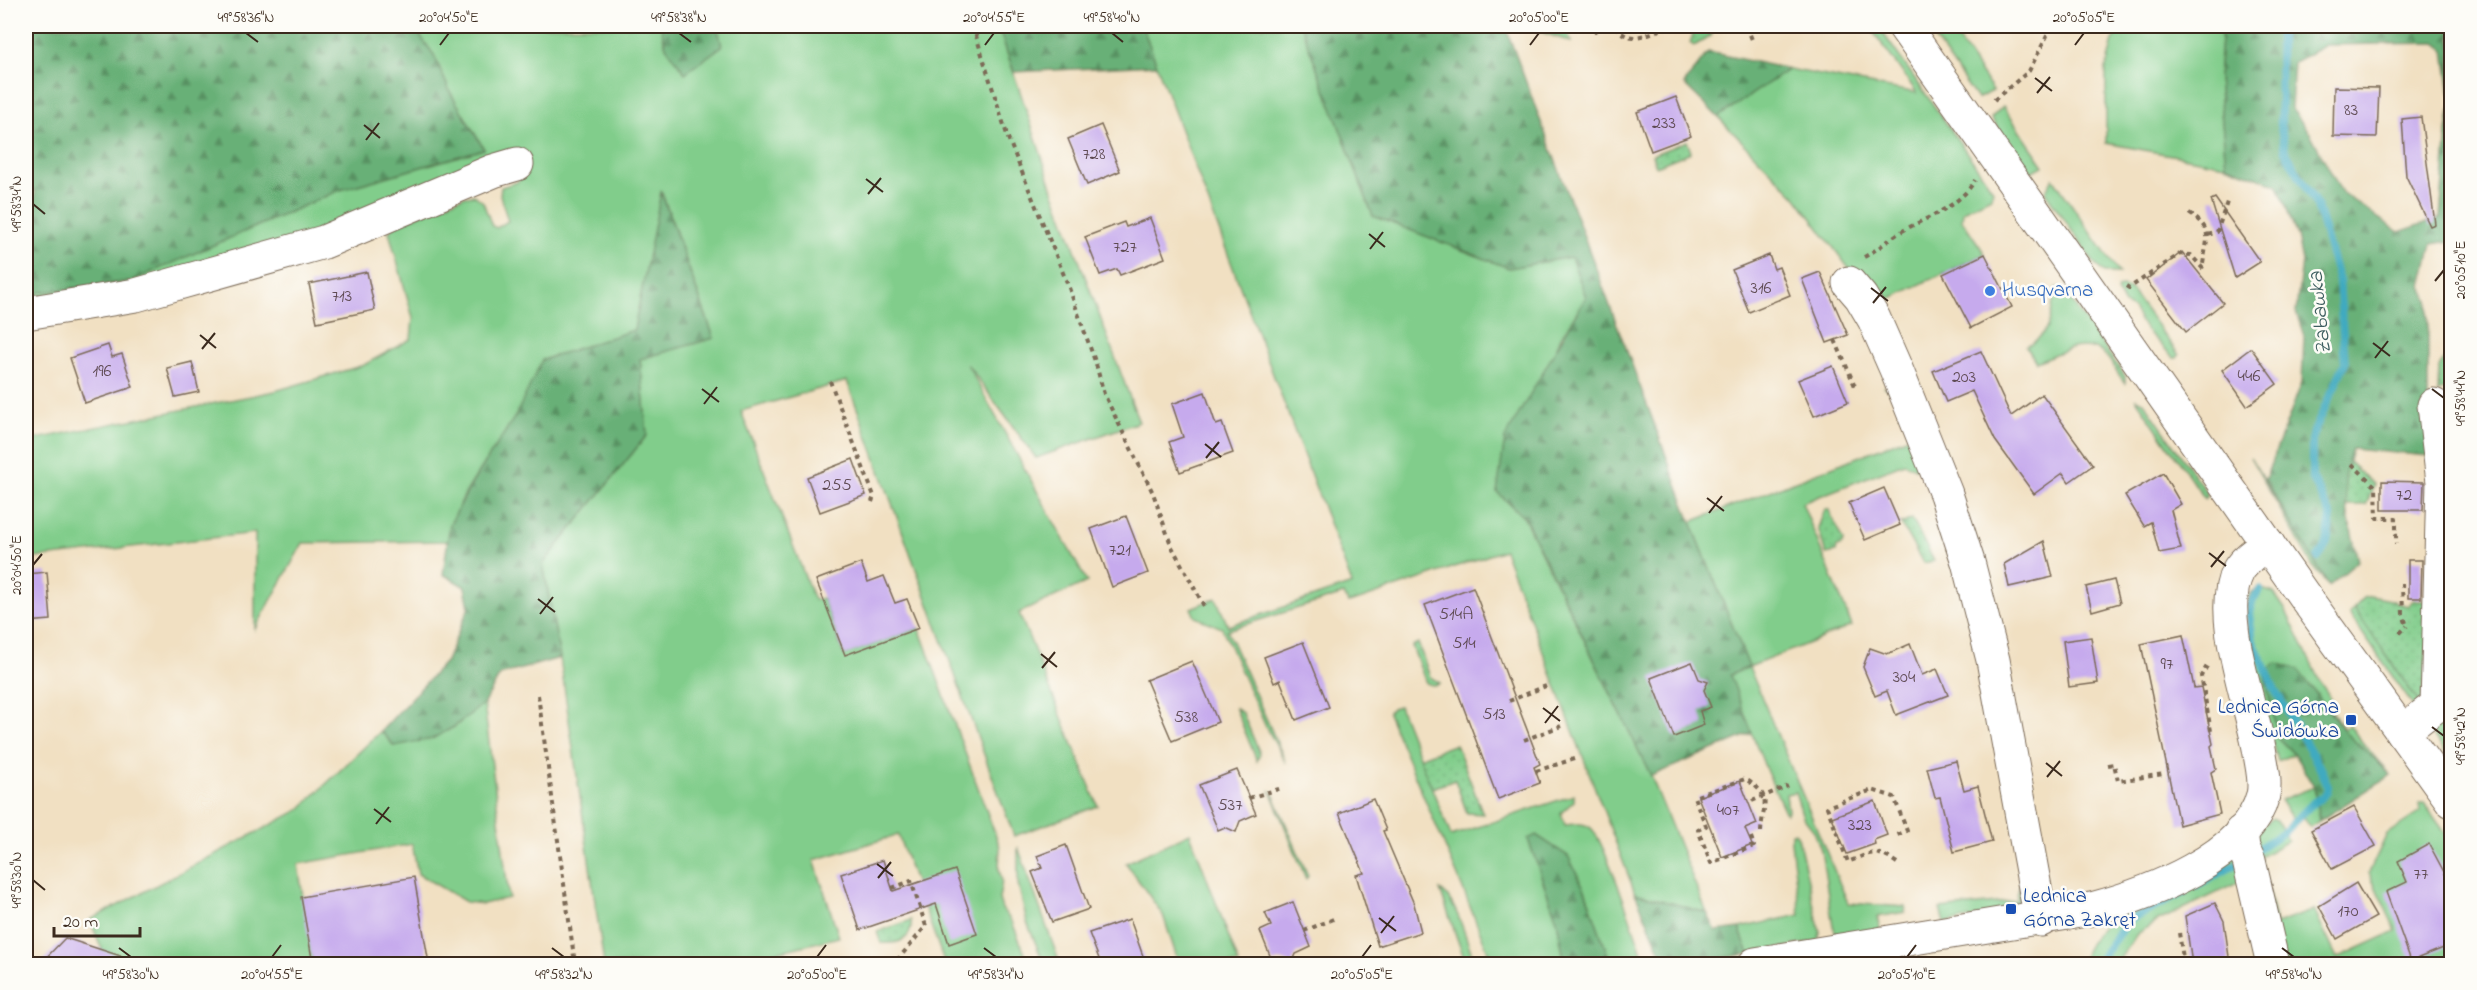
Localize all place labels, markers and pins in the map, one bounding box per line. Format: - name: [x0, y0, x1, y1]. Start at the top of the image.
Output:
- place label: Husqvarna: [2002, 276, 2093, 306]
- marker: Husqvarna: [1983, 284, 1997, 298]
- place label: Lednica Górna Świdówka: [2218, 693, 2339, 747]
- marker: Lednica Górna Świdówka: [2344, 713, 2358, 727]
- place label: Lednica Górna Zakręt: [2023, 882, 2136, 936]
- marker: Lednica Górna Zakręt: [2004, 902, 2018, 916]

